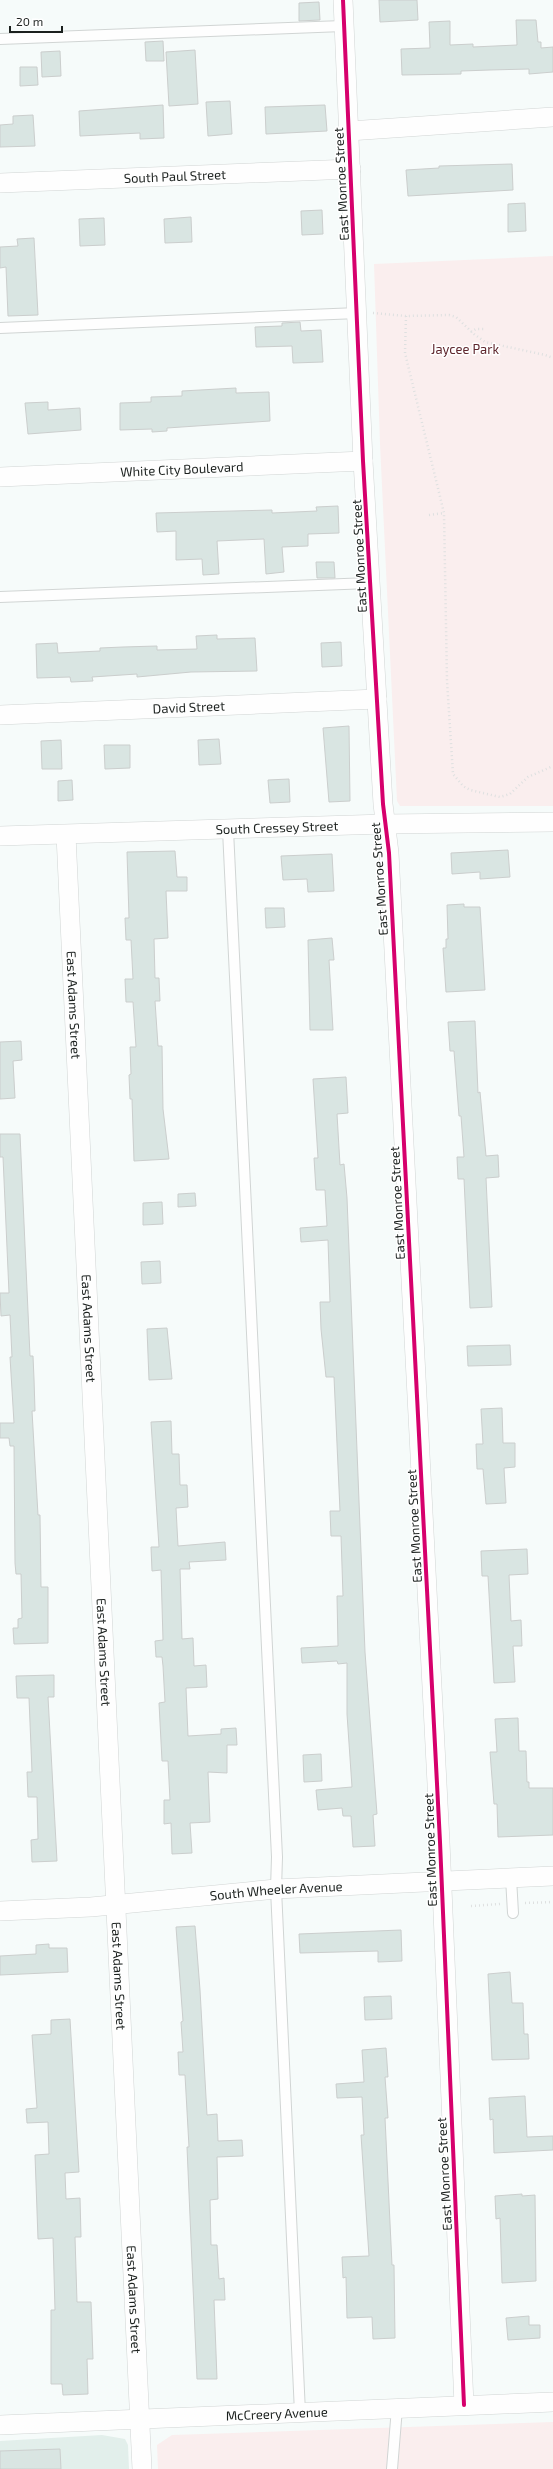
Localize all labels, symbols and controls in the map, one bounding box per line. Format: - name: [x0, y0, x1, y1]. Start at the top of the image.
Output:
- scale bar: [10, 8, 62, 34]
- text: 20 m: [16, 14, 43, 28]
- street label: East Monroe Street: [330, 127, 352, 241]
- street label: South Paul Street: [123, 166, 226, 186]
- park label: Jaycee Park: [431, 341, 499, 357]
- street label: White City Boulevard: [120, 458, 244, 480]
- street label: East Monroe Street: [348, 499, 370, 613]
- street label: David Street: [152, 697, 225, 717]
- street label: South Cressey Street: [215, 817, 339, 837]
- street label: East Monroe Street: [367, 822, 391, 936]
- street label: East Adams Street: [63, 950, 84, 1059]
- street label: East Monroe Street: [386, 1146, 408, 1260]
- street label: East Adams Street: [78, 1274, 99, 1383]
- street label: East Monroe Street: [403, 1469, 425, 1583]
- street label: East Adams Street: [93, 1598, 115, 1707]
- street label: East Monroe Street: [420, 1793, 440, 1907]
- street label: South Wheeler Avenue: [209, 1878, 343, 1903]
- street label: East Adams Street: [109, 1921, 130, 2030]
- street label: East Monroe Street: [433, 2117, 455, 2231]
- street label: East Adams Street: [124, 2245, 145, 2354]
- street label: McCreery Avenue: [225, 2403, 328, 2424]

